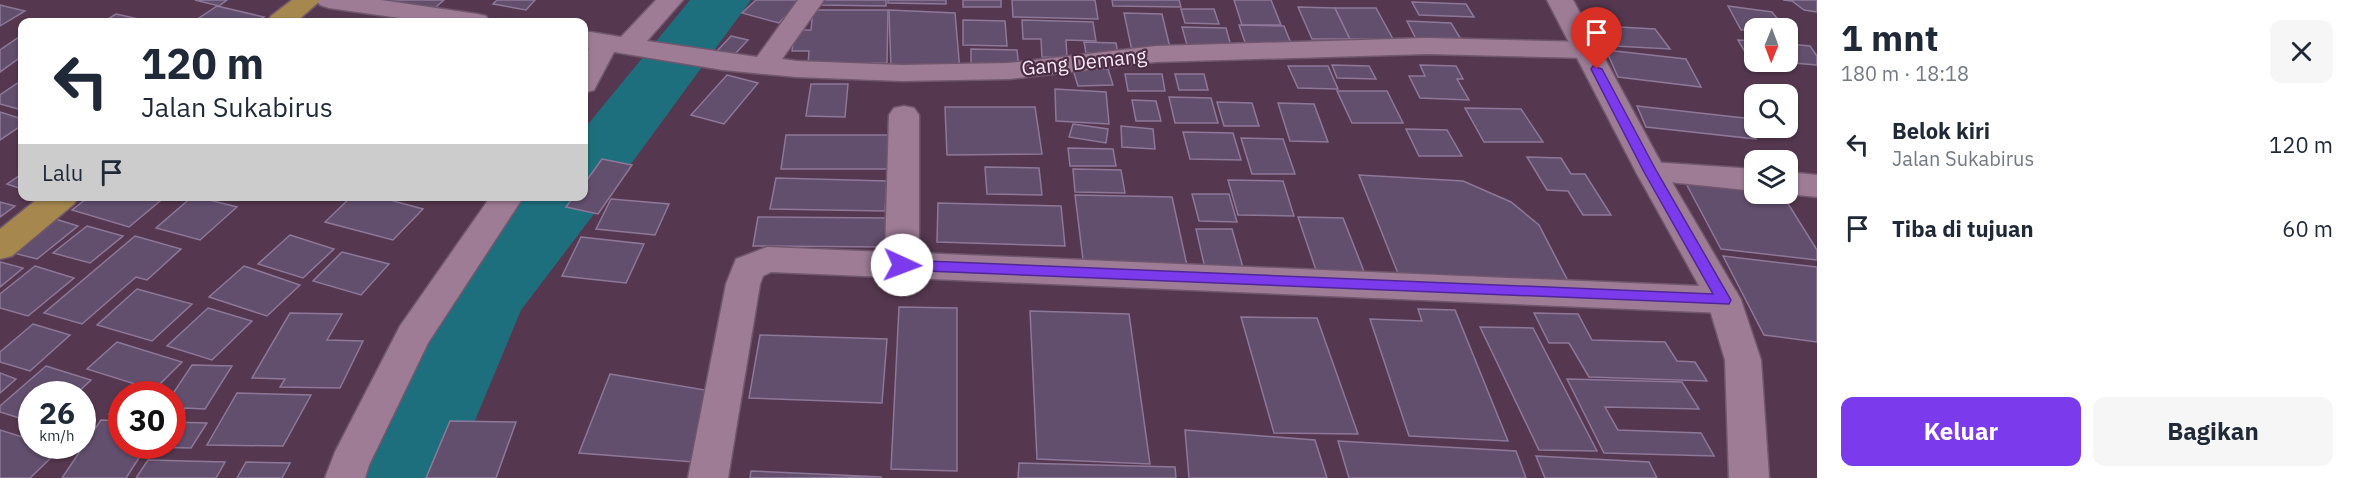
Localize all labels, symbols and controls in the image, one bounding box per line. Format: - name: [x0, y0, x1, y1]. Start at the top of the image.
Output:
- pin: [1571, 7, 1622, 69]
- text: 1 mnt: [1841, 14, 1939, 61]
- icon: arrive: [1580, 16, 1613, 49]
- north arrow: [1744, 18, 1798, 72]
- map controls: [1744, 18, 1798, 204]
- button: close: [2270, 20, 2333, 83]
- text: 120 m: [141, 36, 264, 91]
- street label: Gang Demang: [1020, 41, 1148, 81]
- icon: left: [42, 42, 120, 120]
- text: 180 m · 18:18: [1841, 60, 1969, 87]
- button: search: [1744, 84, 1798, 138]
- text: Jalan Sukabirus: [141, 89, 333, 124]
- text: Belok kiri: [1892, 116, 1990, 145]
- icon: left: [1841, 128, 1874, 161]
- text: 120 m: [2269, 130, 2333, 159]
- text: Jalan Sukabirus: [1892, 145, 2034, 172]
- button: layers: [1744, 150, 1798, 204]
- icon: arrive: [95, 156, 128, 189]
- text: Lalu: [42, 158, 83, 187]
- icon: arrive: [1841, 212, 1874, 245]
- text: Tiba di tujuan: [1892, 214, 2034, 243]
- text: 60 m: [2282, 214, 2333, 243]
- position arrow: [870, 233, 934, 297]
- speed limit sign: 30: [108, 381, 186, 459]
- text: 26: [39, 393, 75, 432]
- button: Keluar: [1841, 397, 2081, 466]
- button: Bagikan: [2093, 397, 2333, 466]
- text: km/h: [39, 426, 75, 445]

